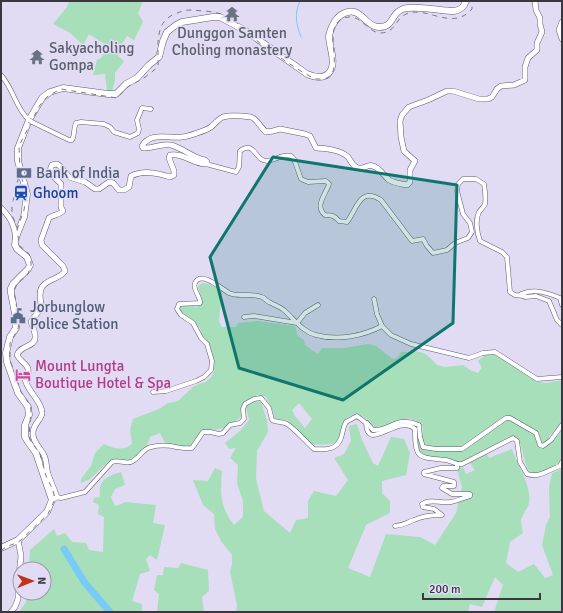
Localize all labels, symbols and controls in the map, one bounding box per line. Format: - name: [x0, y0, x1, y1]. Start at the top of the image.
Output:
- temple icon: Dunggon Samten Choling monastery: [223, 5, 241, 23]
- place label: Dunggon Samten Choling monastery: [172, 24, 292, 59]
- place label: Sakyacholing Gompa: [49, 39, 134, 74]
- temple icon: Sakyacholing Gompa: [28, 48, 46, 66]
- bank icon: Bank of India: [15, 164, 33, 182]
- place label: Bank of India: [36, 164, 120, 182]
- station icon: Ghoom: [12, 184, 30, 202]
- place label: Ghoom: [33, 184, 78, 202]
- place label: Jorbunglow Police Station: [30, 298, 119, 333]
- public building icon: Jorbunglow Police Station: [9, 307, 27, 325]
- place label: Mount Lungta Boutique Hotel & Spa: [35, 357, 171, 392]
- hotel icon: Mount Lungta Boutique Hotel & Spa: [14, 366, 32, 384]
- north arrow: [12, 561, 52, 601]
- scale bar: [423, 575, 540, 601]
- text: N: [35, 577, 48, 585]
- text: 200 m: [429, 582, 461, 597]

